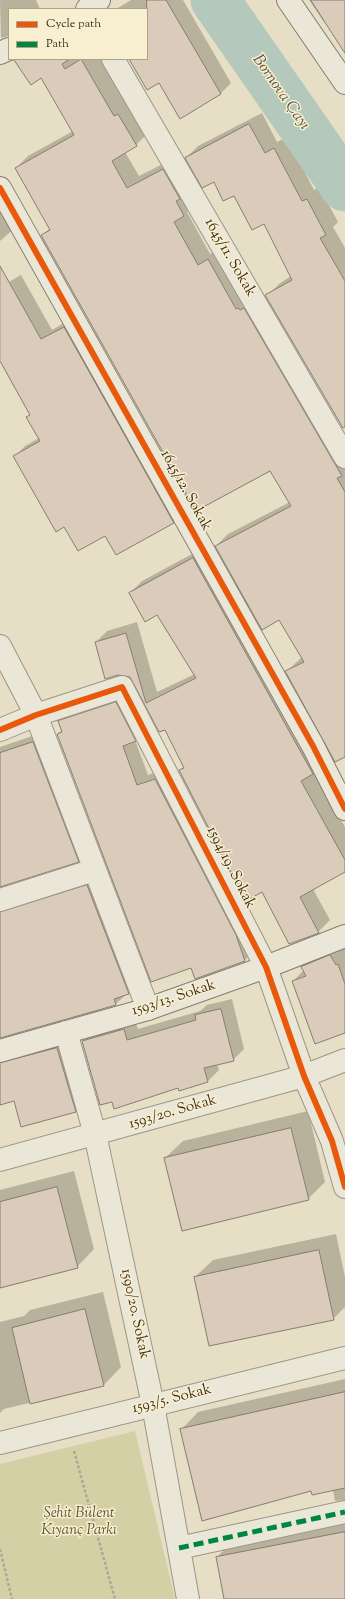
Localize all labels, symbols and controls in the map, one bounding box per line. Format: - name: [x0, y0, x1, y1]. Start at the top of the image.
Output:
- legend: [8, 8, 148, 60]
- text: Cycle path: [46, 15, 101, 33]
- text: Path: [46, 35, 69, 53]
- water label: Bornova Çayı: [247, 52, 313, 134]
- street label: 1645/11. Sokak: [199, 216, 259, 300]
- street label: 1645/12. Sokak: [155, 447, 215, 535]
- street label: 1594/19. Sokak: [202, 824, 258, 912]
- street label: 1593/13. Sokak: [130, 977, 218, 1021]
- street label: 1593/20. Sokak: [127, 1092, 219, 1134]
- street label: 1590/20. Sokak: [116, 1267, 152, 1361]
- street label: 1593/5. Sokak: [130, 1381, 214, 1419]
- park label: Şehit Bülent Kıyanç Parkı: [41, 1505, 117, 1540]

